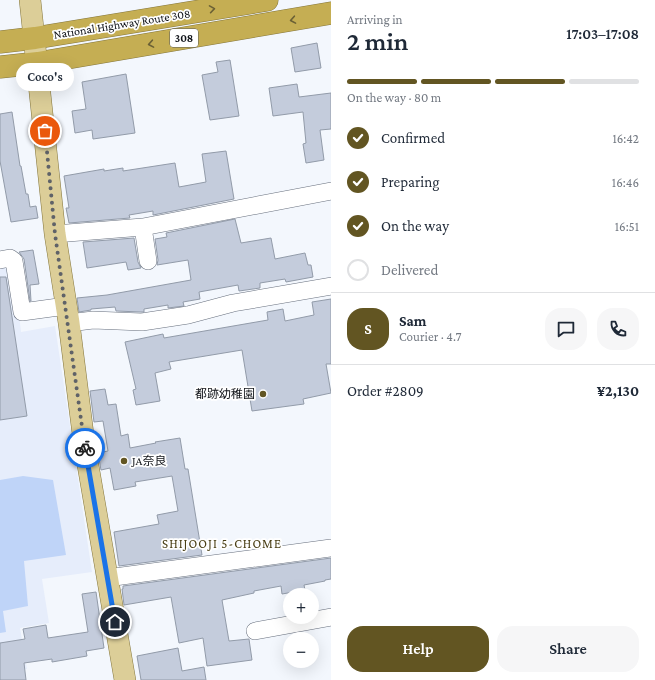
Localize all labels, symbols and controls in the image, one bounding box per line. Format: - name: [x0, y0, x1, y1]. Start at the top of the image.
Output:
- one-way arrow: [209, 5, 215, 14]
- street label: National Highway Route 308: [53, 6, 191, 42]
- text: Arriving in: [347, 12, 403, 27]
- one-way arrow: [289, 15, 296, 24]
- text: 17:03–17:08: [566, 26, 639, 42]
- text: 2 min: [347, 27, 408, 56]
- road number: 308: [170, 29, 198, 47]
- one-way arrow: [147, 39, 154, 47]
- callout: Coco's: [16, 63, 74, 91]
- text: Coco's: [27, 69, 63, 84]
- text: On the way · 80 m: [347, 90, 441, 105]
- pin: [28, 114, 62, 148]
- icon: bag: [34, 120, 56, 142]
- icon: check: [347, 127, 369, 149]
- text: Confirmed: [381, 130, 445, 146]
- text: 16:42: [612, 131, 639, 146]
- icon: check: [347, 171, 369, 193]
- text: Preparing: [381, 174, 440, 190]
- text: 16:46: [612, 175, 639, 190]
- icon: check: [347, 215, 369, 237]
- text: On the way: [381, 218, 449, 234]
- text: 16:51: [615, 219, 639, 234]
- text: Delivered: [381, 262, 438, 278]
- button: chat: [545, 308, 587, 350]
- button: phone: [597, 308, 639, 350]
- text: Sam: [399, 313, 427, 329]
- text: S: [364, 321, 372, 337]
- text: Courier · 4.7: [399, 329, 462, 344]
- text: Order #2809: [347, 383, 424, 399]
- text: ¥2,130: [597, 383, 639, 399]
- place label: 都跡幼稚園: [195, 387, 255, 401]
- marker: 都跡幼稚園: [258, 389, 268, 399]
- courier: [65, 428, 105, 468]
- icon: bike: [74, 437, 96, 459]
- place label: JA奈良: [131, 454, 166, 468]
- marker: JA奈良: [119, 456, 129, 466]
- district label: SHIJOOJI 5-CHOME: [162, 536, 282, 551]
- map controls: [283, 588, 319, 668]
- button: +: [283, 588, 319, 624]
- pin: [98, 605, 132, 639]
- icon: home: [104, 611, 126, 633]
- button: Help: [347, 626, 489, 672]
- button: Share: [497, 626, 639, 672]
- button: −: [283, 632, 319, 668]

